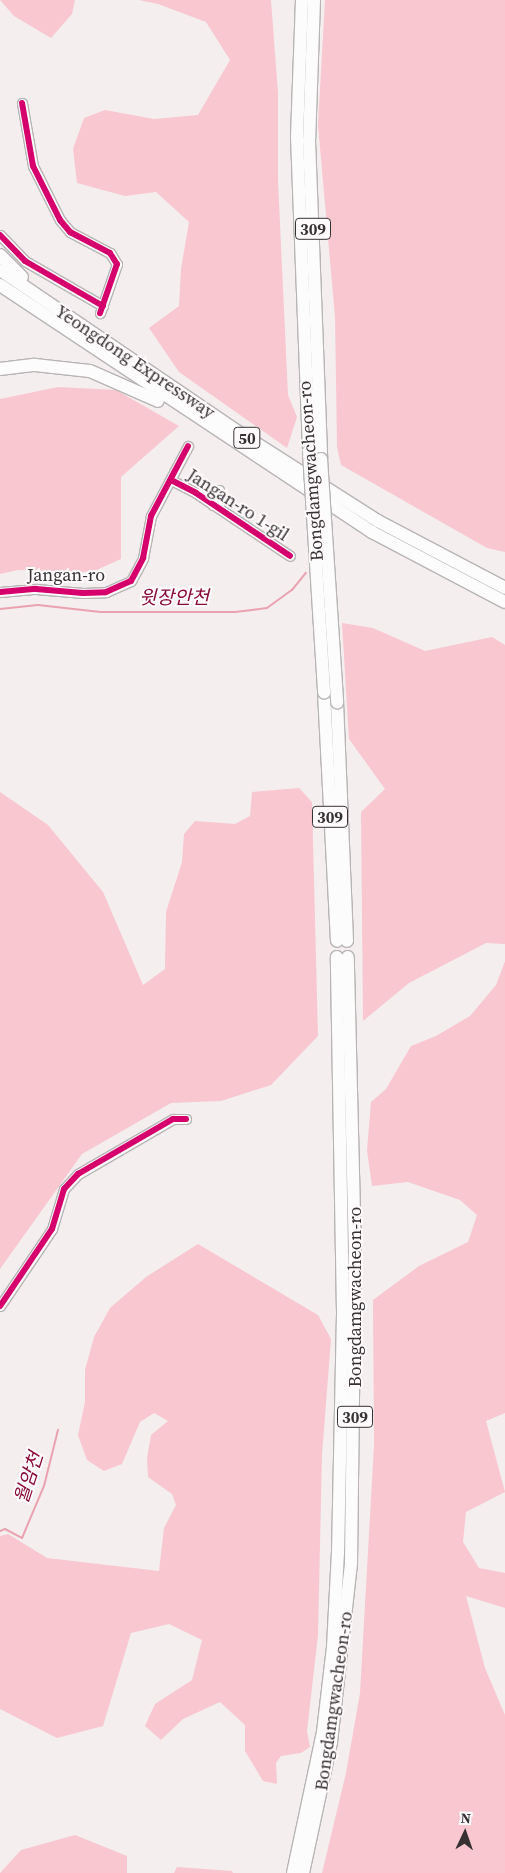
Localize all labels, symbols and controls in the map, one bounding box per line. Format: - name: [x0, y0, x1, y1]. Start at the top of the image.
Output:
- road number: 309: [294, 215, 332, 242]
- street label: Yeongdong Expressway: [51, 301, 219, 423]
- street label: Bongdamgwacheon-ro: [294, 380, 328, 562]
- road number: 50: [233, 424, 261, 452]
- street label: Jangan-ro 1-gil: [183, 464, 293, 546]
- street label: Jangan-ro: [27, 564, 105, 586]
- water label: 윗장안천: [139, 587, 209, 609]
- road number: 309: [311, 804, 349, 830]
- street label: Bongdamgwacheon-ro: [344, 1207, 366, 1387]
- road number: 309: [336, 1404, 374, 1430]
- water label: 월암천: [10, 1450, 48, 1506]
- street label: Bongdamgwacheon-ro: [311, 1610, 357, 1792]
- north arrow: [440, 1808, 490, 1858]
- text: N: [460, 1808, 471, 1828]

